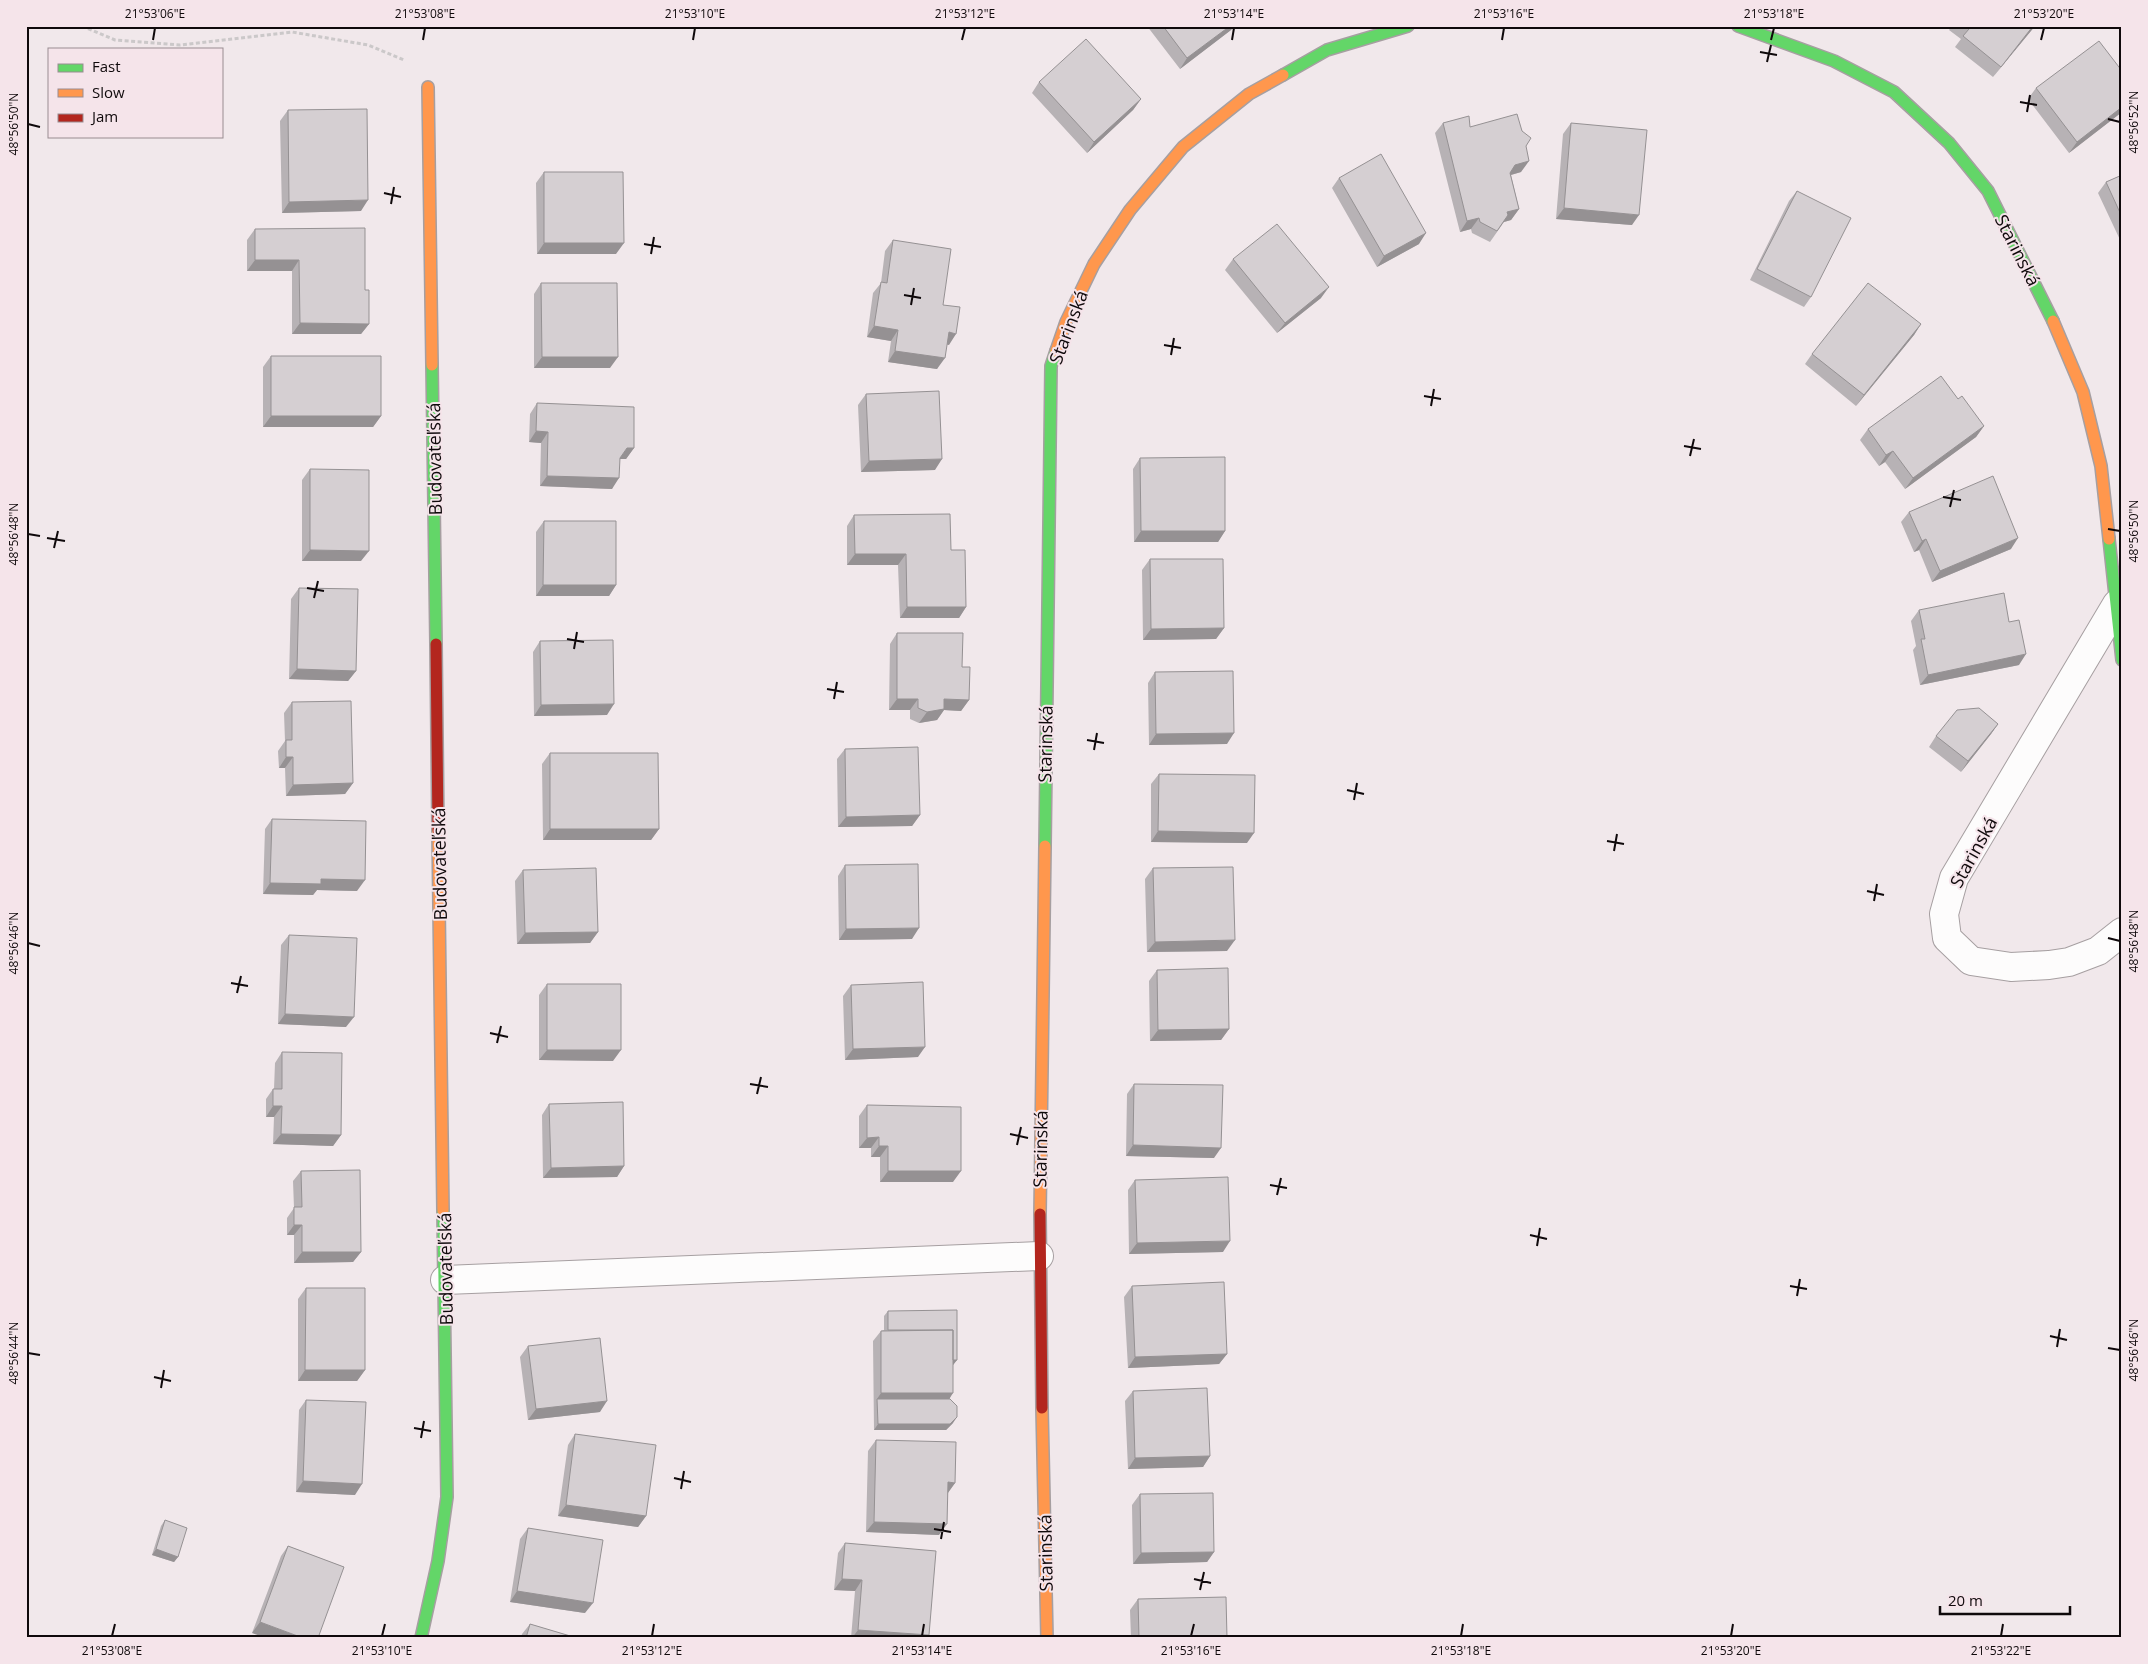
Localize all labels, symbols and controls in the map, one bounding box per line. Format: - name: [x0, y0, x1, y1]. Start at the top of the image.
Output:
- text: 21°53'06"E: [125, 5, 185, 22]
- text: 21°53'08"E: [395, 5, 455, 22]
- text: 21°53'10"E: [665, 5, 725, 22]
- text: 21°53'12"E: [935, 5, 995, 22]
- text: 21°53'14"E: [1204, 5, 1264, 22]
- text: 21°53'16"E: [1474, 5, 1534, 22]
- text: 21°53'18"E: [1744, 5, 1804, 22]
- text: 21°53'20"E: [2014, 5, 2074, 22]
- legend: [48, 48, 222, 138]
- text: Fast: [92, 56, 121, 76]
- text: Slow: [92, 82, 125, 102]
- text: 48°56'52"N: [2125, 91, 2142, 153]
- text: 48°56'50"N: [5, 93, 22, 155]
- text: Jam: [90, 106, 118, 126]
- street label: Starinská: [1990, 210, 2046, 290]
- street label: Starinská: [1043, 287, 1093, 367]
- street label: Budovateľská: [421, 402, 447, 516]
- text: 48°56'50"N: [2125, 500, 2142, 562]
- text: 48°56'48"N: [5, 503, 22, 565]
- street label: Starinská: [1032, 705, 1058, 783]
- street label: Budovateľská: [426, 807, 452, 921]
- street label: Starinská: [1944, 812, 2002, 892]
- text: 48°56'48"N: [2125, 910, 2142, 972]
- text: 48°56'46"N: [5, 912, 22, 974]
- street label: Starinská: [1027, 1110, 1053, 1188]
- street label: Budovateľská: [432, 1212, 458, 1326]
- text: 48°56'46"N: [2125, 1319, 2142, 1381]
- text: 48°56'44"N: [5, 1322, 22, 1384]
- street label: Starinská: [1032, 1514, 1058, 1592]
- scale bar: [1940, 1584, 2070, 1616]
- text: 20 m: [1948, 1590, 1983, 1610]
- text: 21°53'08"E: [82, 1642, 142, 1659]
- text: 21°53'10"E: [352, 1642, 412, 1659]
- text: 21°53'12"E: [622, 1642, 682, 1659]
- text: 21°53'14"E: [892, 1642, 952, 1659]
- text: 21°53'16"E: [1161, 1642, 1221, 1659]
- text: 21°53'18"E: [1431, 1642, 1491, 1659]
- text: 21°53'20"E: [1701, 1642, 1761, 1659]
- text: 21°53'22"E: [1971, 1642, 2031, 1659]

